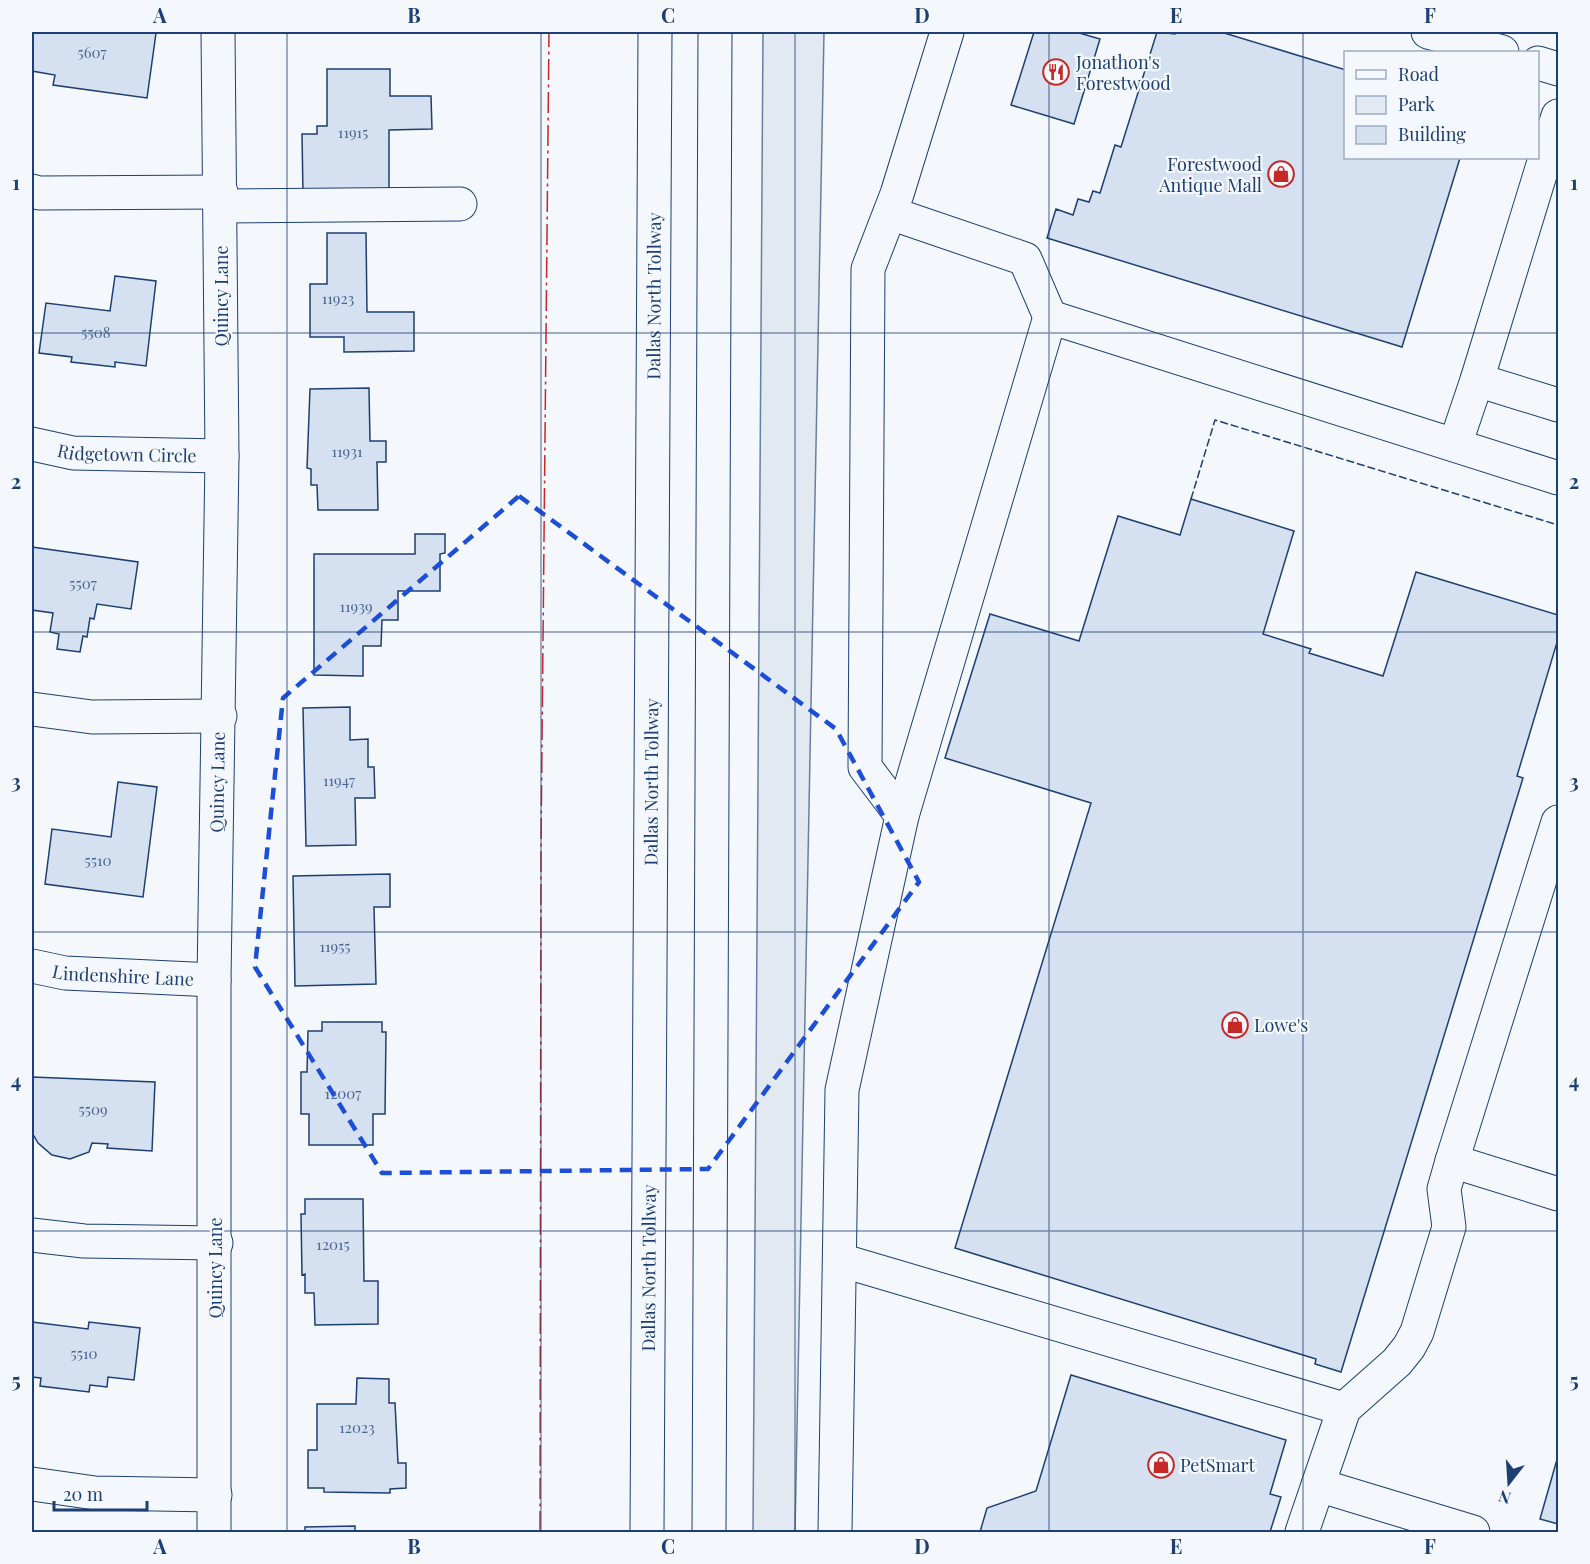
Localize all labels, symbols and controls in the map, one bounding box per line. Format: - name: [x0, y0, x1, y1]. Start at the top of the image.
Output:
- text: A: [152, 1, 167, 28]
- text: B: [407, 1, 421, 28]
- text: C: [661, 1, 675, 28]
- text: D: [914, 1, 930, 28]
- text: E: [1170, 1, 1182, 28]
- text: F: [1424, 1, 1436, 28]
- house number: 5607: [77, 42, 107, 62]
- place label: Jonathon's Forestwood: [1075, 50, 1171, 95]
- legend: [1344, 51, 1539, 159]
- restaurant icon: Jonathon's Forestwood: [1041, 57, 1071, 87]
- text: Road: [1398, 62, 1439, 86]
- text: Park: [1398, 92, 1435, 116]
- house number: 11915: [338, 122, 368, 142]
- text: Building: [1398, 122, 1466, 146]
- place label: Forestwood Antique Mall: [1158, 152, 1263, 197]
- shop icon: Forestwood Antique Mall: [1266, 159, 1296, 189]
- text: 1: [12, 168, 20, 195]
- text: 1: [1570, 168, 1578, 195]
- street label: Dallas North Tollway: [641, 212, 666, 380]
- street label: Quincy Lane: [209, 245, 233, 347]
- house number: 11923: [322, 288, 355, 308]
- house number: 5508: [81, 322, 111, 342]
- street label: Ridgetown Circle: [55, 438, 197, 467]
- house number: 11931: [331, 441, 363, 461]
- text: 2: [11, 467, 21, 494]
- text: 2: [1569, 467, 1579, 494]
- house number: 5507: [69, 573, 97, 593]
- house number: 11939: [339, 596, 373, 616]
- street label: Dallas North Tollway: [639, 698, 663, 866]
- street label: Quincy Lane: [204, 731, 230, 833]
- text: 3: [11, 767, 21, 794]
- text: 3: [1569, 767, 1579, 794]
- house number: 11947: [323, 770, 355, 790]
- house number: 5510: [84, 850, 112, 870]
- house number: 11955: [319, 936, 351, 956]
- street label: Lindenshire Lane: [50, 959, 194, 991]
- shop icon: Lowe's: [1220, 1010, 1250, 1040]
- place label: Lowe's: [1254, 1013, 1308, 1037]
- text: 4: [11, 1066, 21, 1093]
- text: 4: [1569, 1066, 1579, 1093]
- house number: 12007: [325, 1083, 361, 1103]
- house number: 5509: [78, 1099, 108, 1119]
- street label: Dallas North Tollway: [636, 1184, 661, 1352]
- street label: Quincy Lane: [203, 1217, 227, 1319]
- house number: 12015: [316, 1234, 350, 1254]
- house number: 5510: [70, 1343, 98, 1363]
- text: 5: [11, 1366, 21, 1393]
- text: 5: [1569, 1366, 1579, 1393]
- house number: 12023: [339, 1417, 375, 1437]
- shop icon: PetSmart: [1146, 1450, 1176, 1480]
- place label: PetSmart: [1180, 1453, 1255, 1477]
- north arrow: [1479, 1453, 1539, 1513]
- scale bar: [54, 1474, 147, 1512]
- text: 20 m: [63, 1482, 103, 1506]
- text: N: [1495, 1486, 1513, 1510]
- text: A: [152, 1532, 167, 1559]
- text: B: [407, 1532, 421, 1559]
- text: C: [661, 1532, 675, 1559]
- text: D: [914, 1532, 930, 1559]
- text: E: [1170, 1532, 1182, 1559]
- text: F: [1424, 1532, 1436, 1559]

